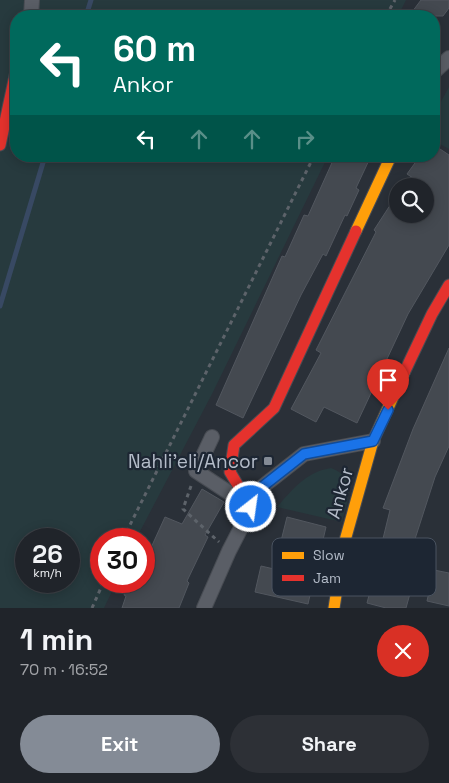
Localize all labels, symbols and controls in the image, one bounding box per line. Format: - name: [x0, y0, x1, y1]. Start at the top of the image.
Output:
- text: 60 m: [113, 27, 196, 71]
- icon: left: [30, 30, 95, 95]
- text: Ankor: [113, 70, 174, 98]
- icon: left: [132, 125, 160, 153]
- icon: ahead: [185, 125, 213, 153]
- icon: ahead: [238, 125, 266, 153]
- icon: right: [291, 125, 319, 153]
- map controls: [389, 178, 434, 223]
- button: search: [389, 178, 434, 223]
- pin: [367, 359, 409, 410]
- icon: arrive: [374, 366, 402, 394]
- place label: Nahli'eli/Ancor: [128, 449, 258, 474]
- marker: Nahli'eli/Ancor: [262, 455, 274, 467]
- street label: Ankor: [321, 464, 359, 522]
- position arrow: [224, 480, 276, 532]
- speed limit sign: 30: [90, 528, 155, 593]
- text: 26: [32, 538, 63, 570]
- legend: [272, 538, 436, 596]
- text: Slow: [313, 546, 345, 564]
- text: km/h: [33, 565, 62, 581]
- text: Jam: [313, 569, 341, 587]
- text: 1 min: [20, 620, 93, 659]
- button: close: [377, 625, 429, 677]
- text: 70 m · 16:52: [20, 659, 108, 680]
- button: Exit: [20, 715, 220, 773]
- button: Share: [230, 715, 429, 773]

